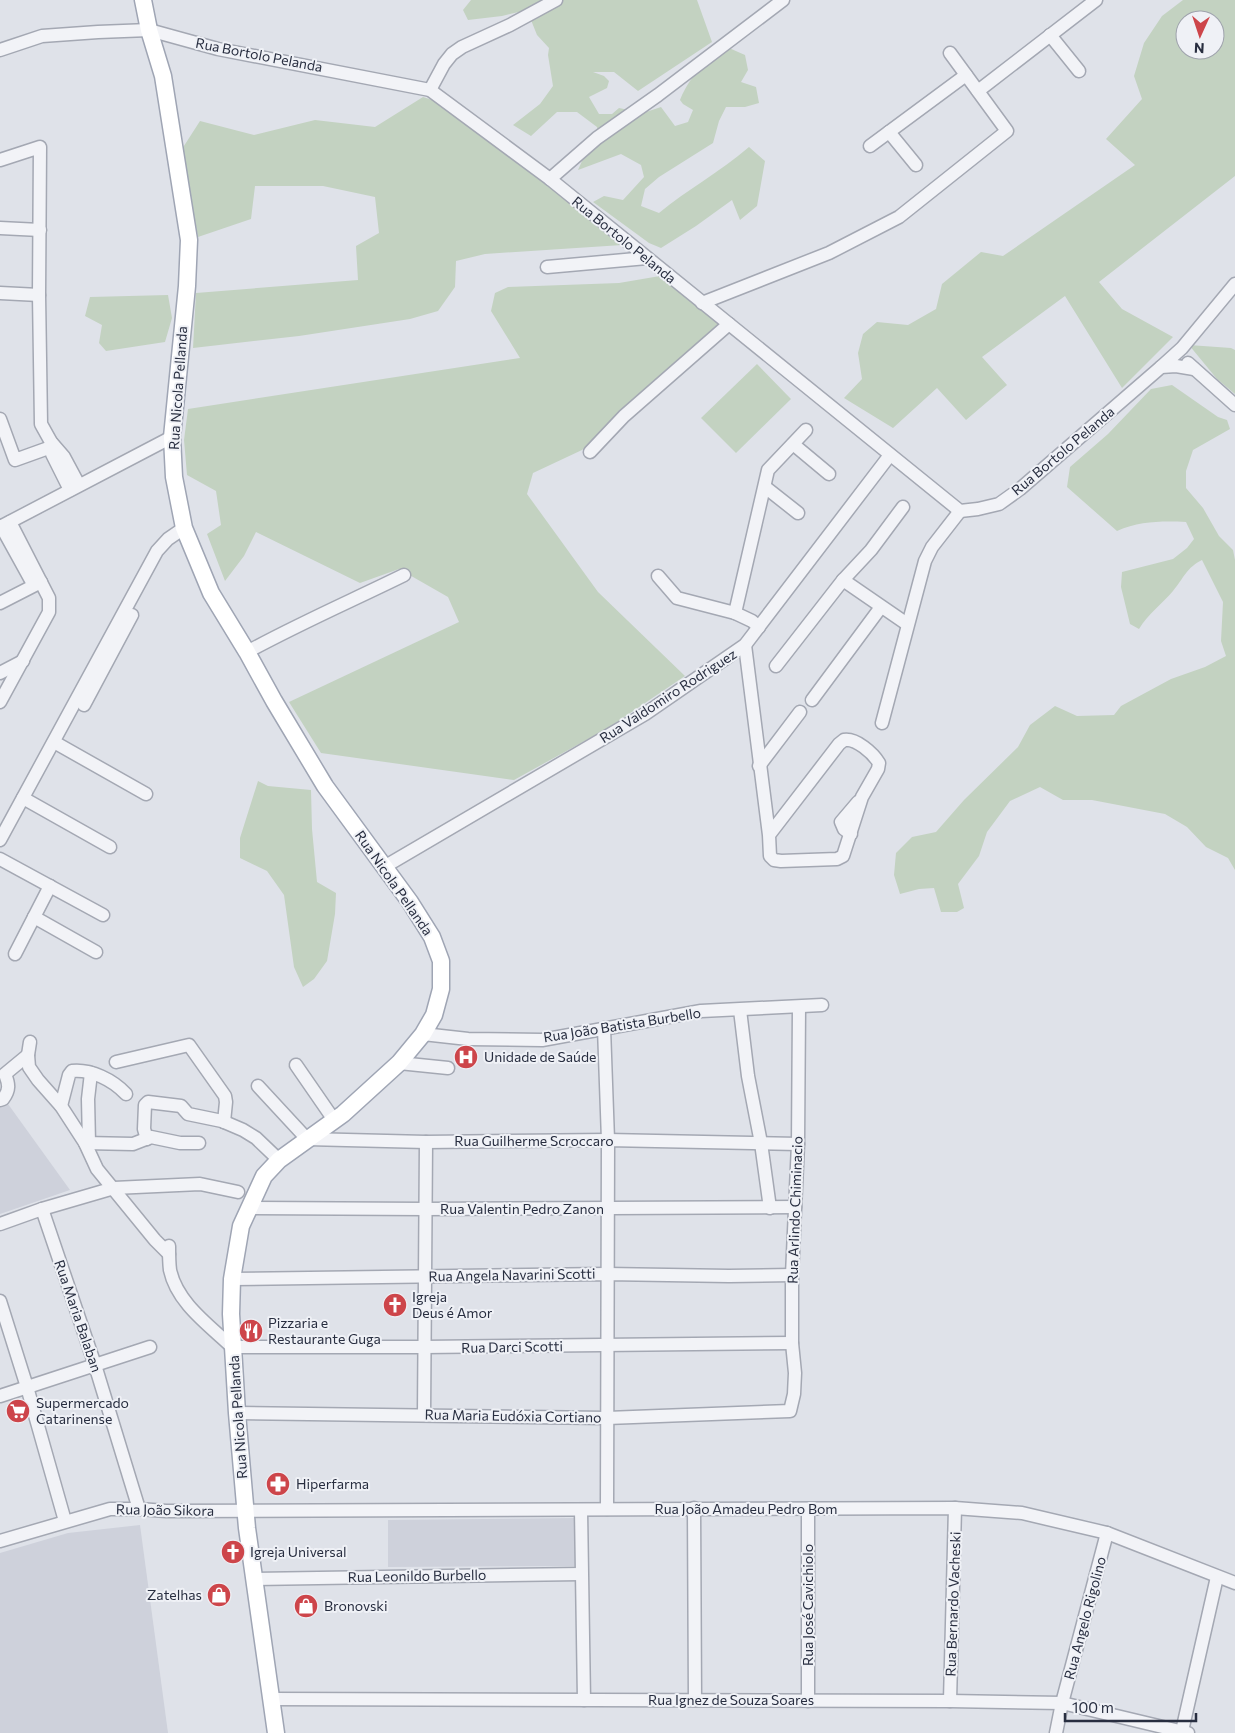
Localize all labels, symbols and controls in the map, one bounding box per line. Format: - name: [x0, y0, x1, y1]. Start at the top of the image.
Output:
- north arrow: [1175, 10, 1225, 60]
- street label: Rua Bortolo Pelanda: [194, 34, 324, 75]
- text: N: [1194, 40, 1205, 57]
- street label: Rua Bortolo Pelanda: [569, 192, 680, 287]
- street label: Rua Nicola Pellanda: [165, 326, 190, 450]
- street label: Rua Bortolo Pelanda: [1008, 403, 1118, 499]
- street label: Rua Valdomiro Rodriguez: [596, 645, 739, 746]
- street label: Rua Nicola Pellanda: [352, 827, 437, 938]
- street label: Rua João Batista Burbello: [542, 1004, 702, 1045]
- hospital icon: Unidade de Saúde: [453, 1044, 479, 1070]
- place label: Unidade de Saúde: [484, 1048, 596, 1065]
- street label: Rua Guilherme Scroccaro: [454, 1132, 614, 1149]
- street label: Rua Arlindo Chiminacio: [783, 1136, 806, 1284]
- street label: Rua Valentin Pedro Zanon: [440, 1200, 604, 1217]
- street label: Rua Maria Balaban: [51, 1257, 106, 1374]
- street label: Rua Angela Navarini Scotti: [428, 1265, 596, 1284]
- place label: Igreja Deus é Amor: [412, 1288, 493, 1321]
- church icon: Igreja Deus é Amor: [382, 1292, 408, 1318]
- place label: Pizzaria e Restaurante Guga: [268, 1314, 381, 1347]
- restaurant icon: Pizzaria e Restaurante Guga: [238, 1318, 264, 1344]
- street label: Rua Darci Scotti: [461, 1337, 563, 1356]
- street label: Rua Nicola Pellanda: [225, 1355, 250, 1479]
- place label: Supermercado Catarinense: [36, 1394, 129, 1427]
- supermarket icon: Supermercado Catarinense: [5, 1398, 31, 1424]
- street label: Rua Maria Eudóxia Cortiano: [424, 1405, 602, 1426]
- pharmacy icon: Hiperfarma: [265, 1471, 291, 1497]
- place label: Hiperfarma: [296, 1475, 369, 1492]
- street label: Rua João Sikora: [116, 1500, 214, 1519]
- street label: Rua João Amadeu Pedro Bom: [654, 1500, 838, 1517]
- street label: Rua Bernardo Vacheski: [941, 1531, 964, 1677]
- church icon: Igreja Universal: [220, 1539, 246, 1565]
- place label: Igreja Universal: [250, 1543, 347, 1560]
- street label: Rua José Cavichiolo: [799, 1544, 816, 1666]
- street label: Rua Angelo Rigolino: [1060, 1555, 1109, 1681]
- street label: Rua Leonildo Burbello: [347, 1566, 487, 1585]
- shop icon: Zatelhas: [206, 1582, 232, 1608]
- place label: Zatelhas: [147, 1586, 202, 1603]
- shop icon: Bronovski: [293, 1593, 319, 1619]
- place label: Bronovski: [324, 1597, 388, 1614]
- scale bar: [1065, 1690, 1196, 1722]
- street label: Rua Ignez de Souza Soares: [648, 1691, 814, 1708]
- text: 100 m: [1072, 1698, 1114, 1716]

